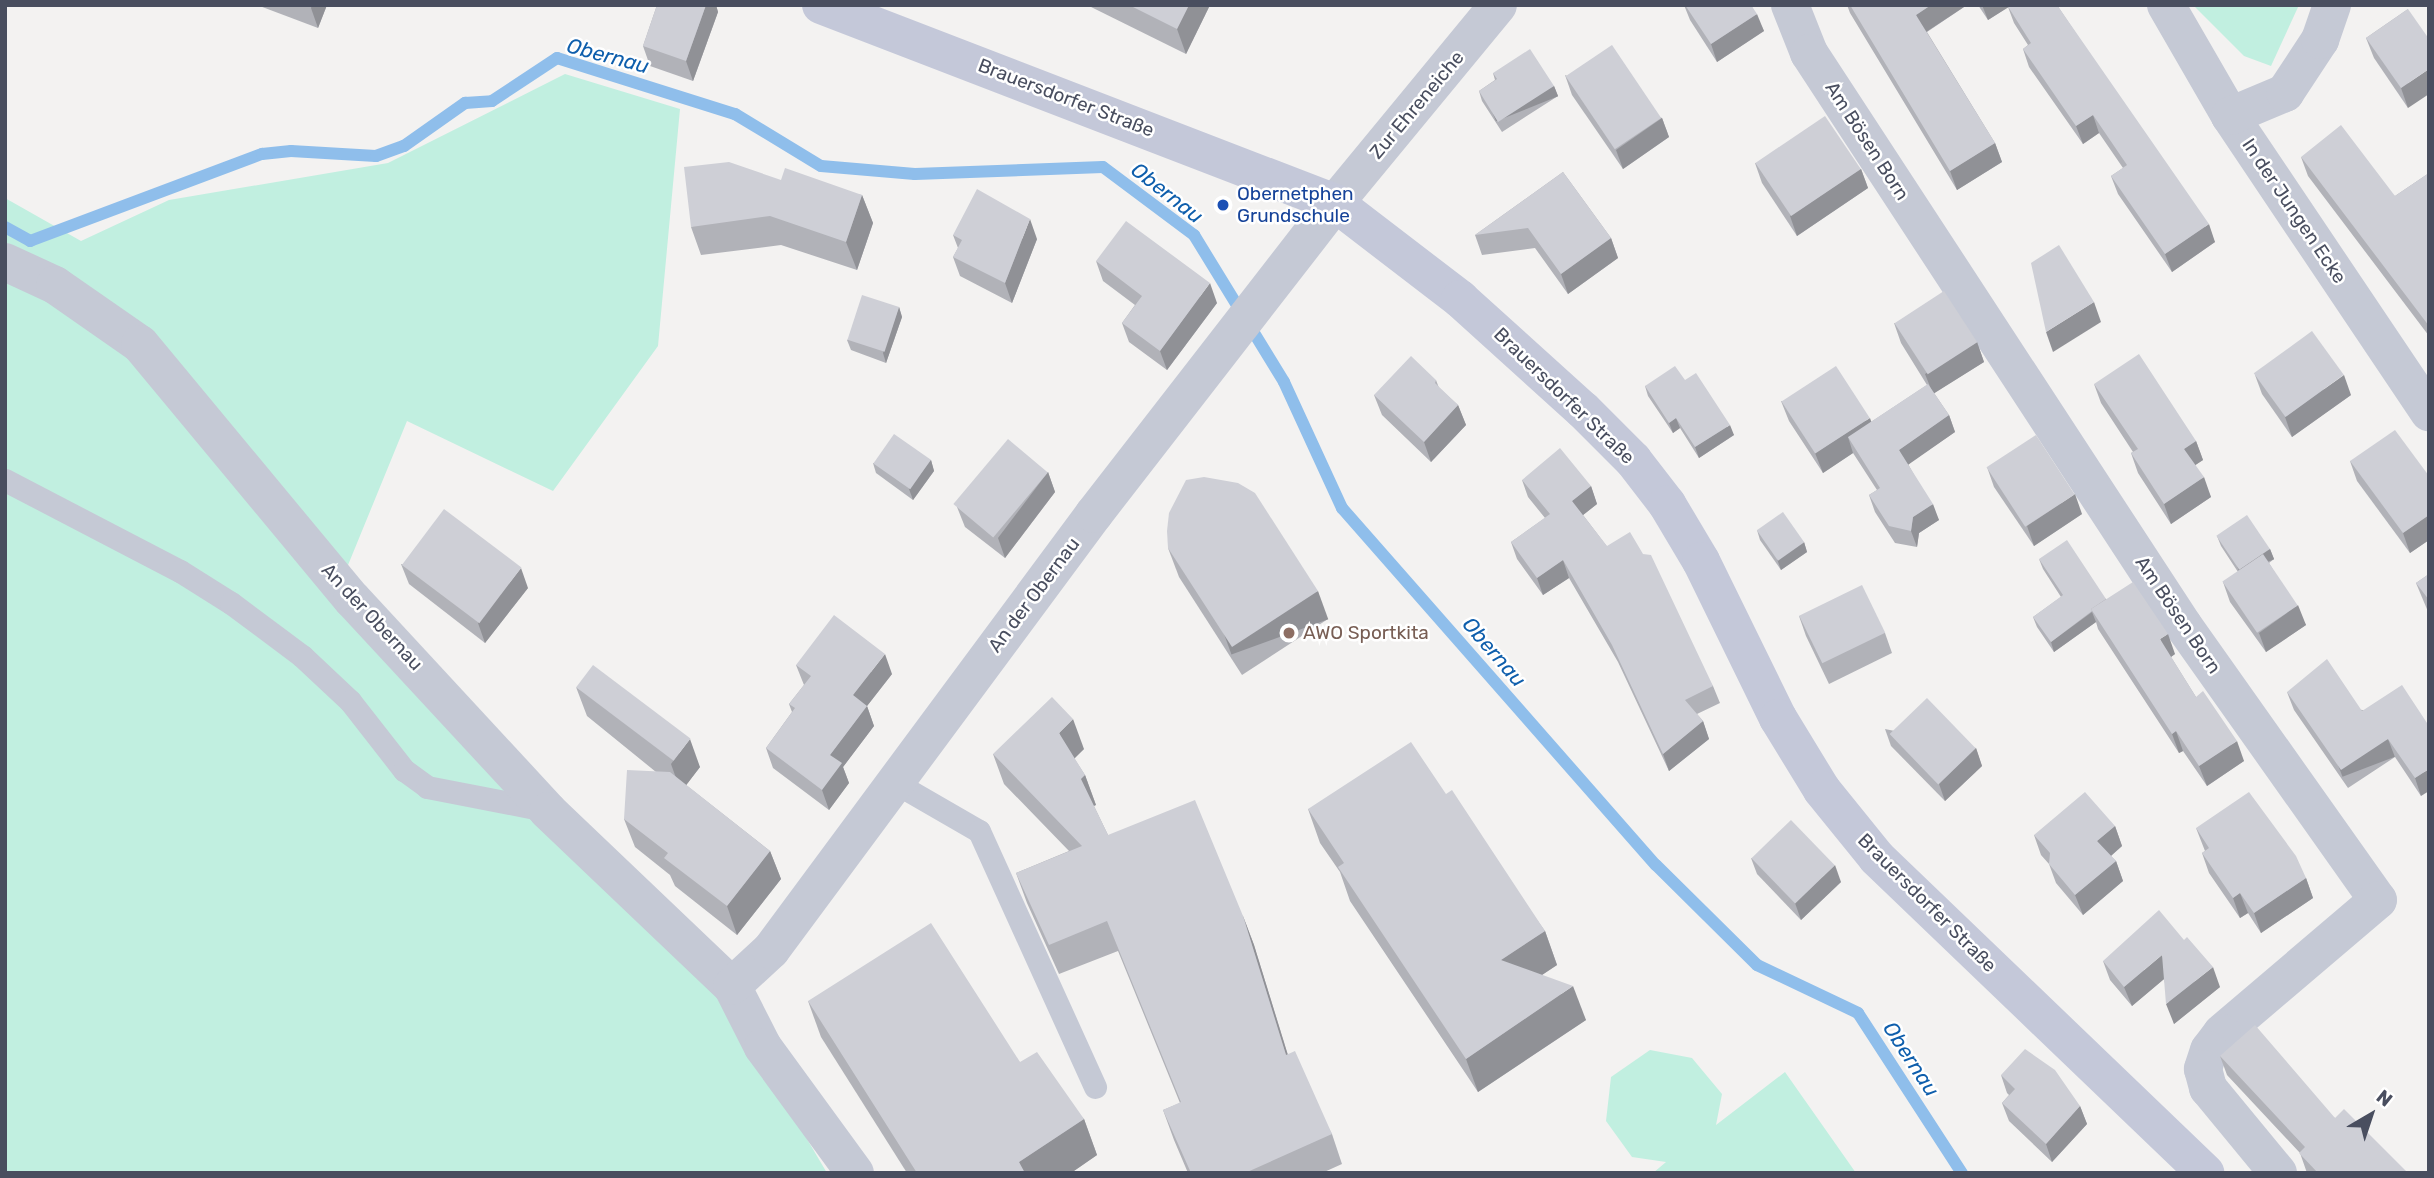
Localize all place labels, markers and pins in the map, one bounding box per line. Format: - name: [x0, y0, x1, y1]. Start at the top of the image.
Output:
- place label: Obernetphen Grundschule: [1237, 183, 1354, 227]
- marker: Obernetphen Grundschule: [1215, 197, 1231, 213]
- place label: AWO Sportkita: [1303, 622, 1429, 644]
- marker: AWO Sportkita: [1281, 625, 1297, 641]

